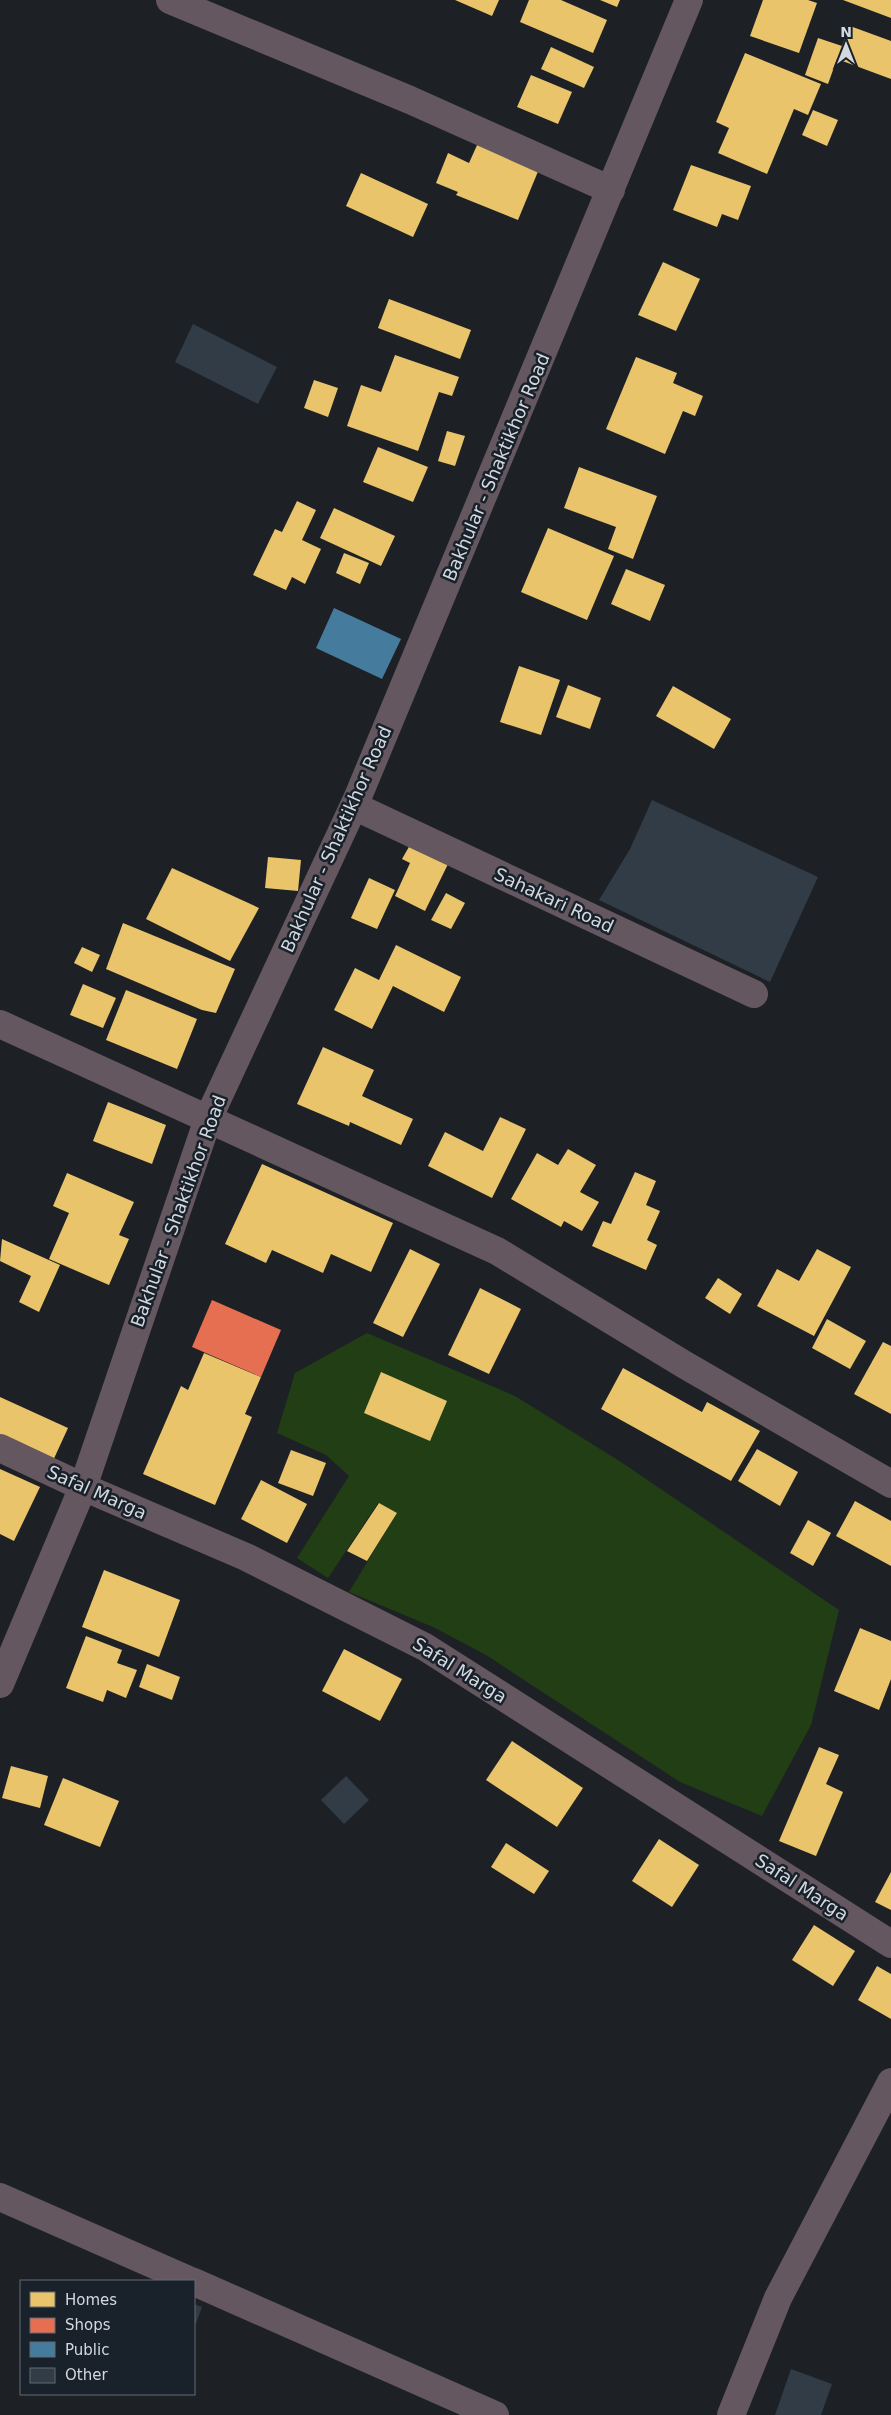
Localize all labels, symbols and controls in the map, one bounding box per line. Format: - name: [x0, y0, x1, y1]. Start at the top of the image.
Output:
- north arrow: [821, 20, 871, 70]
- text: N: [840, 24, 852, 40]
- street label: Bakhular - Shaktikhor Road: [438, 350, 554, 584]
- street label: Bakhular - Shaktikhor Road: [276, 723, 396, 955]
- street label: Sahakari Road: [491, 863, 617, 937]
- street label: Bakhular - Shaktikhor Road: [126, 1092, 230, 1330]
- street label: Safal Marga: [44, 1461, 150, 1523]
- street label: Safal Marga: [409, 1633, 511, 1707]
- street label: Safal Marga: [752, 1849, 852, 1925]
- legend: [20, 2280, 195, 2395]
- text: Homes: [65, 2291, 117, 2309]
- text: Shops: [65, 2316, 111, 2334]
- text: Public: [65, 2341, 109, 2359]
- text: Other: [65, 2366, 108, 2384]

